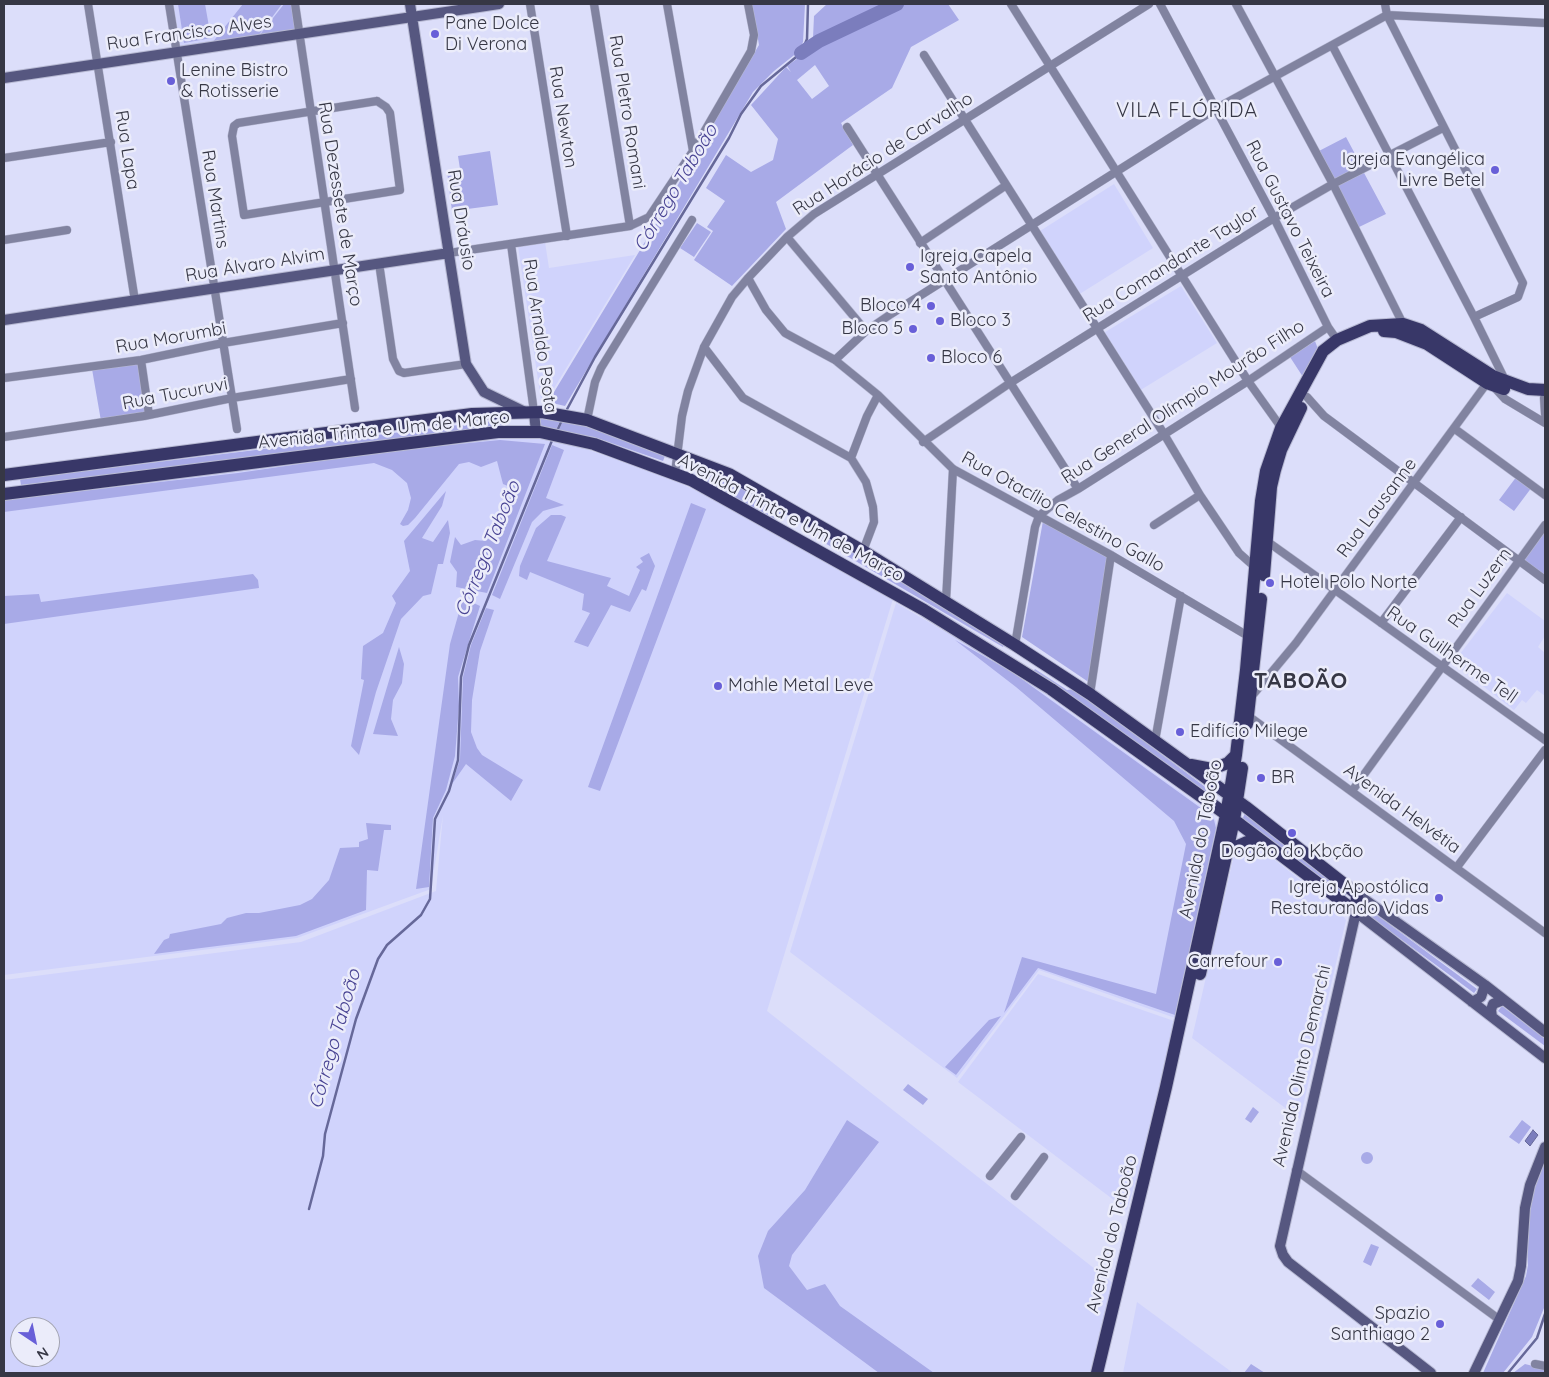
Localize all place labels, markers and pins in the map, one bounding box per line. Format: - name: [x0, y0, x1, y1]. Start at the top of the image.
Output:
- place label: Pane Dolce Di Verona: [445, 13, 539, 56]
- marker: Pane Dolce Di Verona: [429, 28, 441, 40]
- place label: Lenine Bistro & Rotisserie: [181, 60, 288, 102]
- marker: Lenine Bistro & Rotisserie: [165, 75, 177, 87]
- place label: Igreja Evangélica Livre Betel: [1342, 149, 1485, 192]
- marker: Igreja Evangélica Livre Betel: [1489, 164, 1501, 176]
- place label: Igreja Capela Santo Antônio: [920, 246, 1037, 288]
- marker: Igreja Capela Santo Antônio: [904, 261, 916, 273]
- place label: Bloco 4: [860, 295, 921, 317]
- marker: Bloco 4: [925, 300, 937, 312]
- place label: Bloco 3: [950, 310, 1011, 332]
- marker: Bloco 3: [934, 315, 946, 327]
- place label: Bloco 5: [842, 318, 903, 340]
- marker: Bloco 5: [907, 323, 919, 335]
- place label: Bloco 6: [941, 347, 1002, 369]
- marker: Bloco 6: [925, 352, 937, 364]
- place label: Hotel Polo Norte: [1280, 572, 1417, 594]
- marker: Hotel Polo Norte: [1264, 577, 1276, 589]
- place label: Mahle Metal Leve: [728, 675, 873, 697]
- marker: Mahle Metal Leve: [712, 680, 724, 692]
- place label: Edifício Milege: [1190, 721, 1308, 743]
- marker: Edifício Milege: [1174, 726, 1186, 738]
- place label: BR: [1271, 767, 1295, 789]
- marker: BR: [1255, 772, 1267, 784]
- marker: Dogão do Kbção: [1286, 827, 1298, 839]
- place label: Dogão do Kbção: [1221, 841, 1363, 863]
- place label: Igreja Apostólica Restaurando Vidas: [1271, 877, 1429, 920]
- marker: Igreja Apostólica Restaurando Vidas: [1433, 892, 1445, 904]
- place label: Carrefour: [1188, 951, 1268, 973]
- marker: Carrefour: [1272, 956, 1284, 968]
- place label: Spazio Santhiago 2: [1331, 1303, 1430, 1346]
- marker: Spazio Santhiago 2: [1434, 1318, 1446, 1330]

